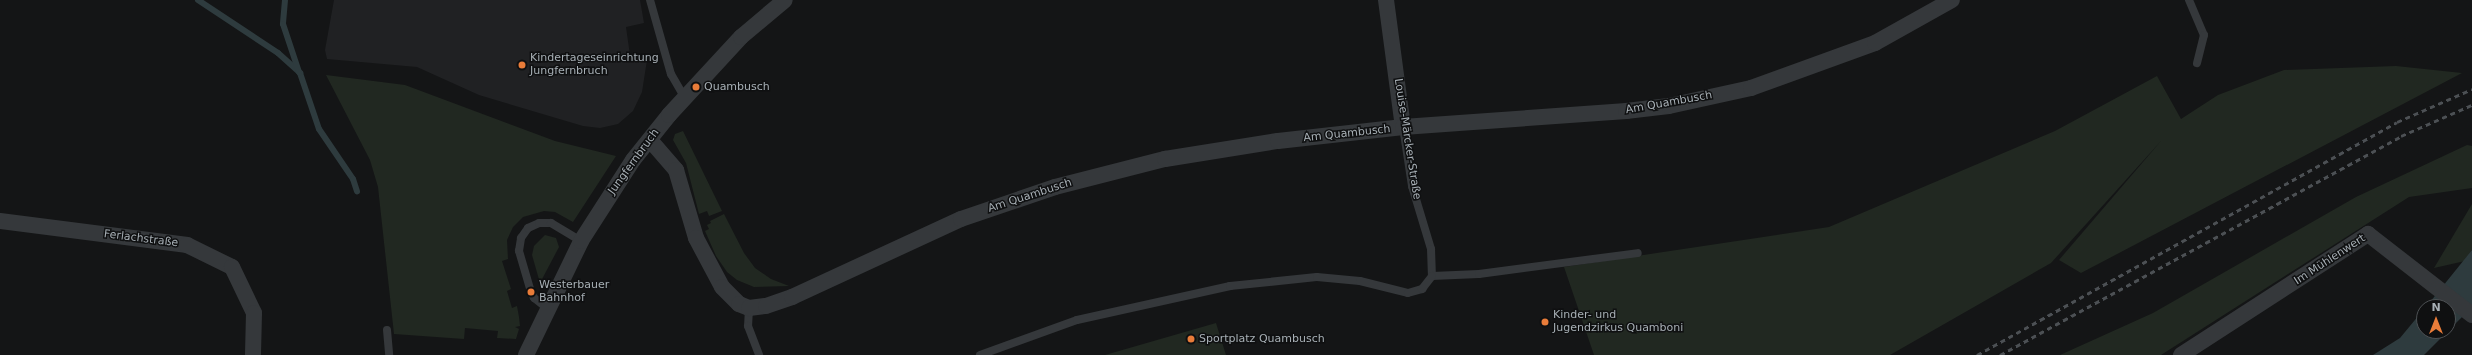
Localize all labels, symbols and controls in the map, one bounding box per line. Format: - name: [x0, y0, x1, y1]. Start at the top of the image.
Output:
- place label: Kindertageseinrichtung Jungfernbruch: [530, 52, 659, 78]
- marker: Kindertageseinrichtung Jungfernbruch: [517, 60, 527, 70]
- street label: Louise-Märcker-Straße: [1391, 77, 1423, 201]
- place label: Quambusch: [704, 80, 770, 94]
- marker: Quambusch: [691, 82, 701, 92]
- street label: Am Quambusch: [1625, 89, 1713, 117]
- street label: Am Quambusch: [1303, 123, 1391, 145]
- street label: Jungfernbruch: [606, 127, 662, 197]
- street label: Am Quambusch: [986, 176, 1074, 216]
- street label: Ferlachstraße: [103, 228, 179, 250]
- street label: Im Mühlenwert: [2292, 232, 2368, 288]
- place label: Westerbauer Bahnhof: [539, 279, 609, 305]
- marker: Westerbauer Bahnhof: [526, 287, 536, 297]
- north arrow: [2416, 299, 2456, 339]
- text: N: [2431, 301, 2441, 314]
- place label: Kinder- und Jugendzirkus Quamboni: [1553, 309, 1683, 335]
- marker: Kinder- und Jugendzirkus Quamboni: [1540, 317, 1550, 327]
- place label: Sportplatz Quambusch: [1199, 332, 1325, 346]
- marker: Sportplatz Quambusch: [1186, 334, 1196, 344]

